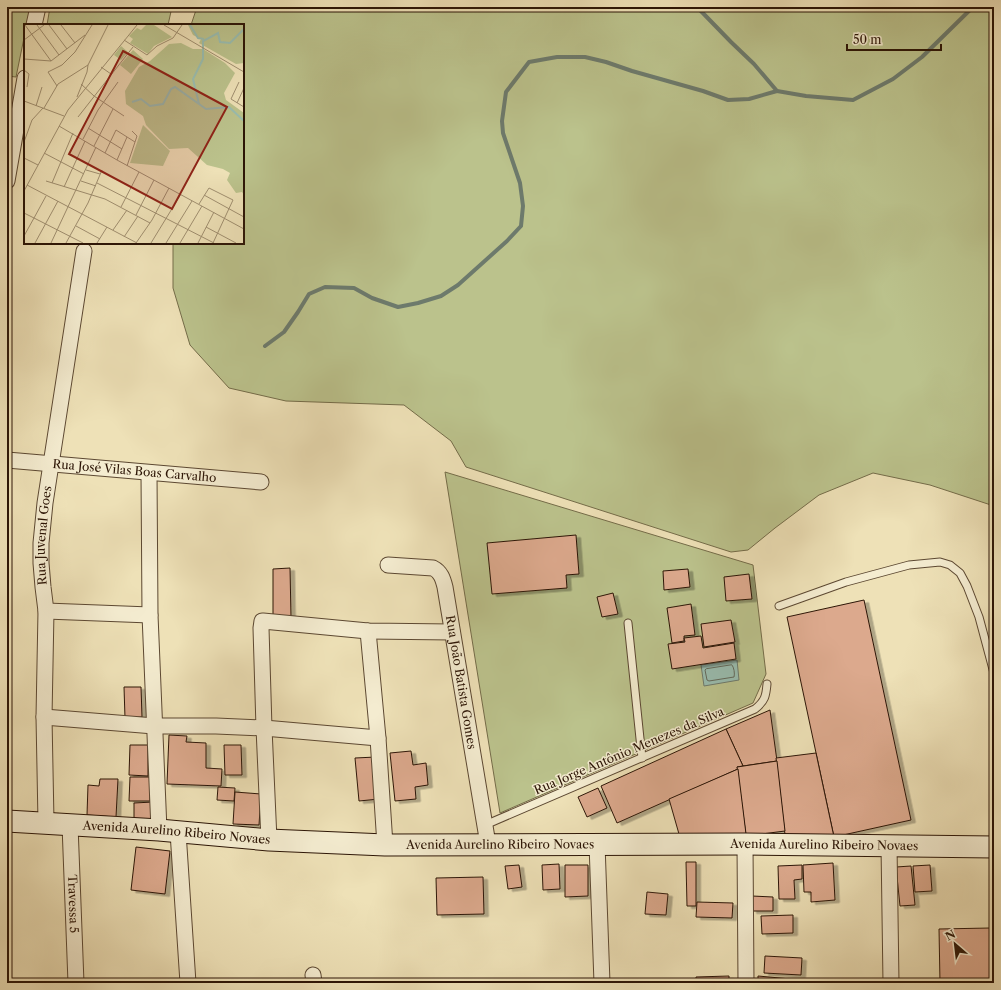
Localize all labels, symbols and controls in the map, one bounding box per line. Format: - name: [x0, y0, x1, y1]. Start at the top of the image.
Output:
- inset map: [24, 24, 244, 244]
- scale bar: [847, 26, 941, 52]
- text: 50 m: [853, 32, 882, 47]
- street label: Rua José Vilas Boas Carvalho: [52, 456, 217, 485]
- street label: Rua Juvenal Goes: [33, 485, 55, 586]
- street label: Rua João Batista Gomes: [443, 614, 480, 750]
- street label: Rua Jorge Antônio Menezes da Silva: [532, 703, 727, 797]
- street label: Avenida Aurelino Ribeiro Novaes: [81, 817, 271, 847]
- street label: Avenida Aurelino Ribeiro Novaes: [405, 836, 594, 852]
- street label: Avenida Aurelino Ribeiro Novaes: [729, 836, 918, 853]
- street label: Travessa 5: [65, 874, 82, 933]
- north arrow: [935, 924, 975, 964]
- text: N: [943, 927, 958, 944]

